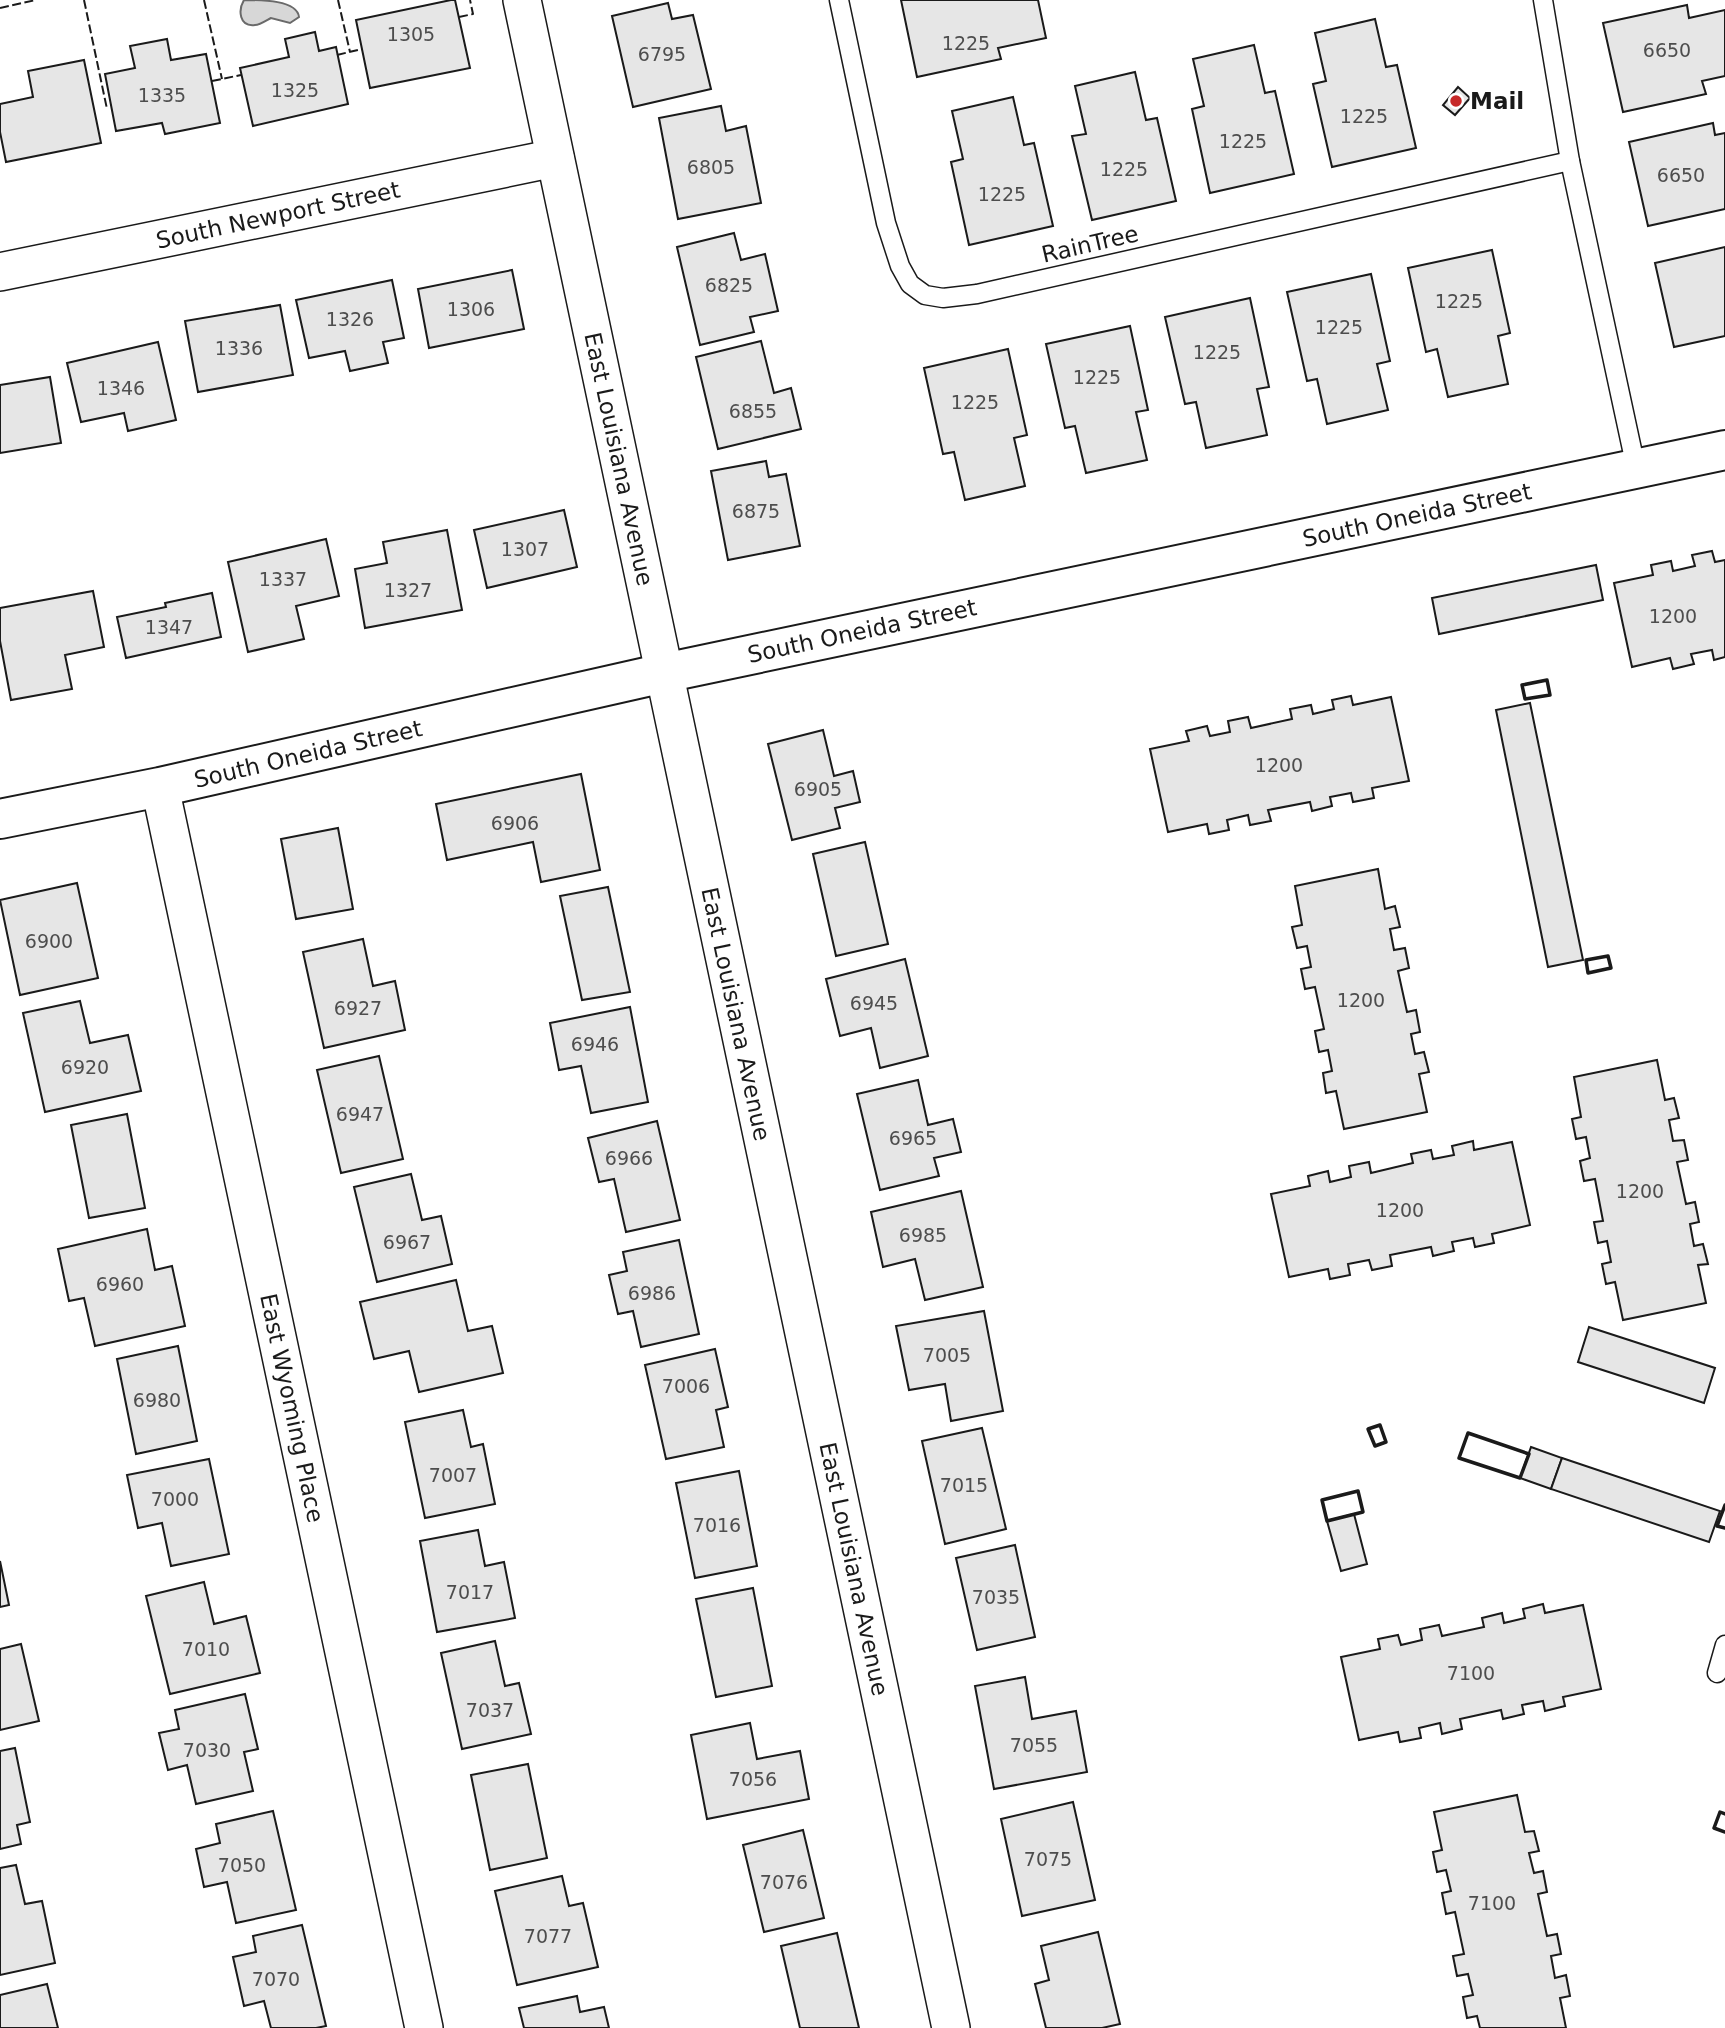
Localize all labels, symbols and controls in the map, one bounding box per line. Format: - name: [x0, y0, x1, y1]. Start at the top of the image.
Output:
- house number: 1305: [387, 23, 435, 45]
- house number: 1225: [942, 32, 990, 54]
- house number: 6650: [1643, 39, 1691, 61]
- house number: 6795: [638, 43, 686, 65]
- house number: 1325: [271, 79, 319, 101]
- house number: 1335: [138, 84, 186, 106]
- place label: Mail: [1470, 88, 1524, 114]
- marker: Mail: [1448, 93, 1464, 109]
- house number: 1225: [1340, 105, 1388, 127]
- house number: 1225: [1219, 130, 1267, 152]
- house number: 6805: [687, 156, 735, 178]
- house number: 1225: [1100, 158, 1148, 180]
- house number: 6650: [1657, 164, 1705, 186]
- street label: South Newport Street: [154, 176, 402, 254]
- house number: 1225: [978, 183, 1026, 205]
- street label: RainTree: [1039, 220, 1141, 268]
- house number: 6825: [705, 274, 753, 296]
- house number: 1225: [1435, 290, 1483, 312]
- house number: 1306: [447, 298, 495, 320]
- house number: 1326: [326, 308, 374, 330]
- house number: 1225: [1315, 316, 1363, 338]
- street label: East Louisiana Avenue: [579, 330, 659, 588]
- house number: 1336: [215, 337, 263, 359]
- house number: 1225: [1193, 341, 1241, 363]
- house number: 1225: [1073, 366, 1121, 388]
- house number: 1346: [97, 377, 145, 399]
- house number: 1225: [951, 391, 999, 413]
- house number: 6855: [729, 400, 777, 422]
- street label: South Oneida Street: [1300, 478, 1534, 552]
- house number: 6875: [732, 500, 780, 522]
- house number: 1307: [501, 538, 549, 560]
- house number: 1337: [259, 568, 307, 590]
- house number: 1327: [384, 579, 432, 601]
- street label: South Oneida Street: [745, 594, 979, 668]
- house number: 1200: [1649, 605, 1697, 627]
- house number: 1347: [145, 616, 193, 638]
- street label: South Oneida Street: [191, 715, 425, 793]
- house number: 1200: [1255, 754, 1303, 776]
- house number: 6905: [794, 778, 842, 800]
- house number: 6906: [491, 812, 539, 834]
- street label: East Louisiana Avenue: [696, 885, 776, 1143]
- house number: 6900: [25, 930, 73, 952]
- house number: 1200: [1337, 989, 1385, 1011]
- house number: 6945: [850, 992, 898, 1014]
- house number: 6927: [334, 997, 382, 1019]
- house number: 6946: [571, 1033, 619, 1055]
- house number: 6920: [61, 1056, 109, 1078]
- house number: 6947: [336, 1103, 384, 1125]
- house number: 6965: [889, 1127, 937, 1149]
- house number: 6966: [605, 1147, 653, 1169]
- house number: 1200: [1616, 1180, 1664, 1202]
- house number: 1200: [1376, 1199, 1424, 1221]
- house number: 6985: [899, 1224, 947, 1246]
- house number: 6967: [383, 1231, 431, 1253]
- house number: 6960: [96, 1273, 144, 1295]
- house number: 6986: [628, 1282, 676, 1304]
- street label: East Wyoming Place: [255, 1291, 329, 1525]
- house number: 7005: [923, 1344, 971, 1366]
- house number: 7006: [662, 1375, 710, 1397]
- house number: 6980: [133, 1389, 181, 1411]
- street label: East Louisiana Avenue: [814, 1440, 894, 1698]
- house number: 7007: [429, 1464, 477, 1486]
- house number: 7015: [940, 1474, 988, 1496]
- house number: 7000: [151, 1488, 199, 1510]
- house number: 7016: [693, 1514, 741, 1536]
- house number: 7017: [446, 1581, 494, 1603]
- house number: 7035: [972, 1586, 1020, 1608]
- house number: 7010: [182, 1638, 230, 1660]
- house number: 7100: [1447, 1662, 1495, 1684]
- house number: 7037: [466, 1699, 514, 1721]
- house number: 7055: [1010, 1734, 1058, 1756]
- house number: 7030: [183, 1739, 231, 1761]
- house number: 7056: [729, 1768, 777, 1790]
- house number: 7075: [1024, 1848, 1072, 1870]
- house number: 7050: [218, 1854, 266, 1876]
- house number: 7076: [760, 1871, 808, 1893]
- house number: 7100: [1468, 1892, 1516, 1914]
- house number: 7077: [524, 1925, 572, 1947]
- house number: 7070: [252, 1968, 300, 1990]

